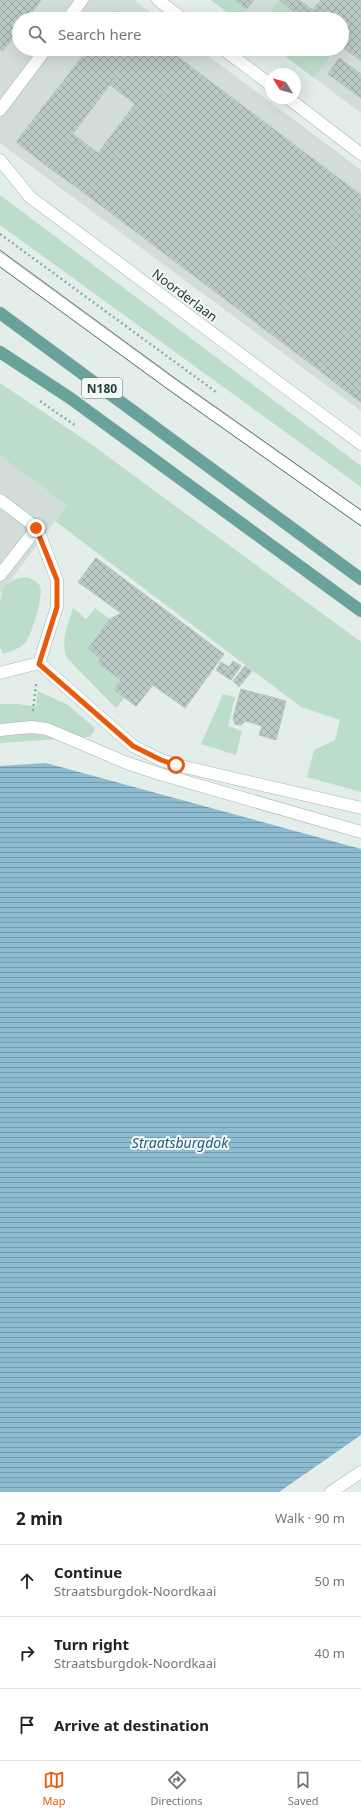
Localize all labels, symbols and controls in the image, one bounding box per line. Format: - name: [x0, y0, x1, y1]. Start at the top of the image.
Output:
- search box: [12, 12, 349, 56]
- icon: search: [26, 23, 48, 45]
- text: Search here: [58, 24, 141, 44]
- north arrow: [265, 68, 301, 104]
- street label: Noorderlaan: [149, 265, 221, 325]
- road number: N180: [82, 378, 122, 398]
- route end: [27, 519, 45, 537]
- route start: [167, 756, 185, 774]
- water label: Straatsburgdok: [132, 1133, 229, 1152]
- text: 2 min: [16, 1507, 63, 1530]
- text: Walk · 90 m: [275, 1509, 345, 1527]
- text: Continue: [54, 1562, 122, 1582]
- icon: ahead: [16, 1570, 38, 1592]
- text: 50 m: [315, 1572, 345, 1590]
- text: Straatsburgdok-Noordkaai: [54, 1582, 216, 1600]
- text: Turn right: [54, 1634, 129, 1654]
- icon: right: [16, 1642, 38, 1664]
- text: 40 m: [315, 1644, 345, 1662]
- text: Straatsburgdok-Noordkaai: [54, 1654, 216, 1672]
- icon: arrive: [16, 1714, 38, 1736]
- text: Arrive at destination: [54, 1715, 209, 1735]
- tab: Map: [43, 1769, 65, 1808]
- tab: Directions: [150, 1769, 203, 1808]
- tab: Saved: [288, 1769, 318, 1808]

